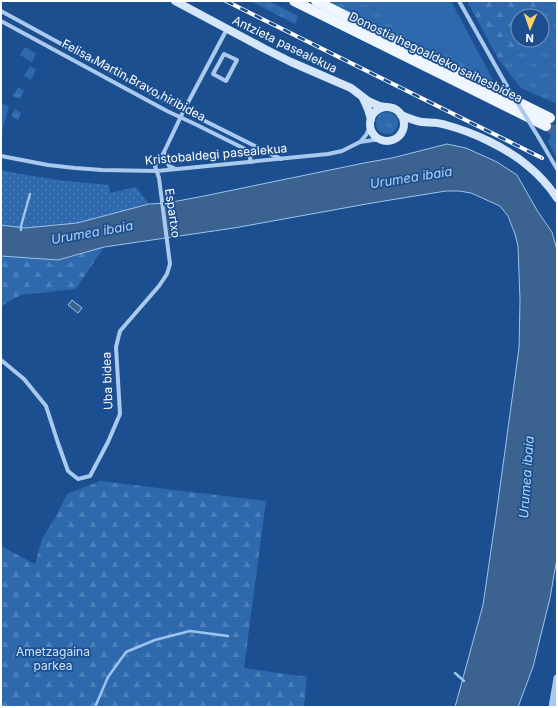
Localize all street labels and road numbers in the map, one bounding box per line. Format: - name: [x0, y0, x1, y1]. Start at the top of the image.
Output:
- street label: Donostia hegoaldeko saihesbidea: [347, 8, 525, 106]
- street label: Antzieta pasealekua: [230, 12, 340, 76]
- street label: Felisa Martin Bravo hiribidea: [60, 36, 208, 124]
- street label: Kristobaldegi pasealekua: [144, 140, 288, 168]
- street label: Espartxo: [162, 187, 184, 239]
- street label: Uba bidea: [98, 352, 116, 410]

